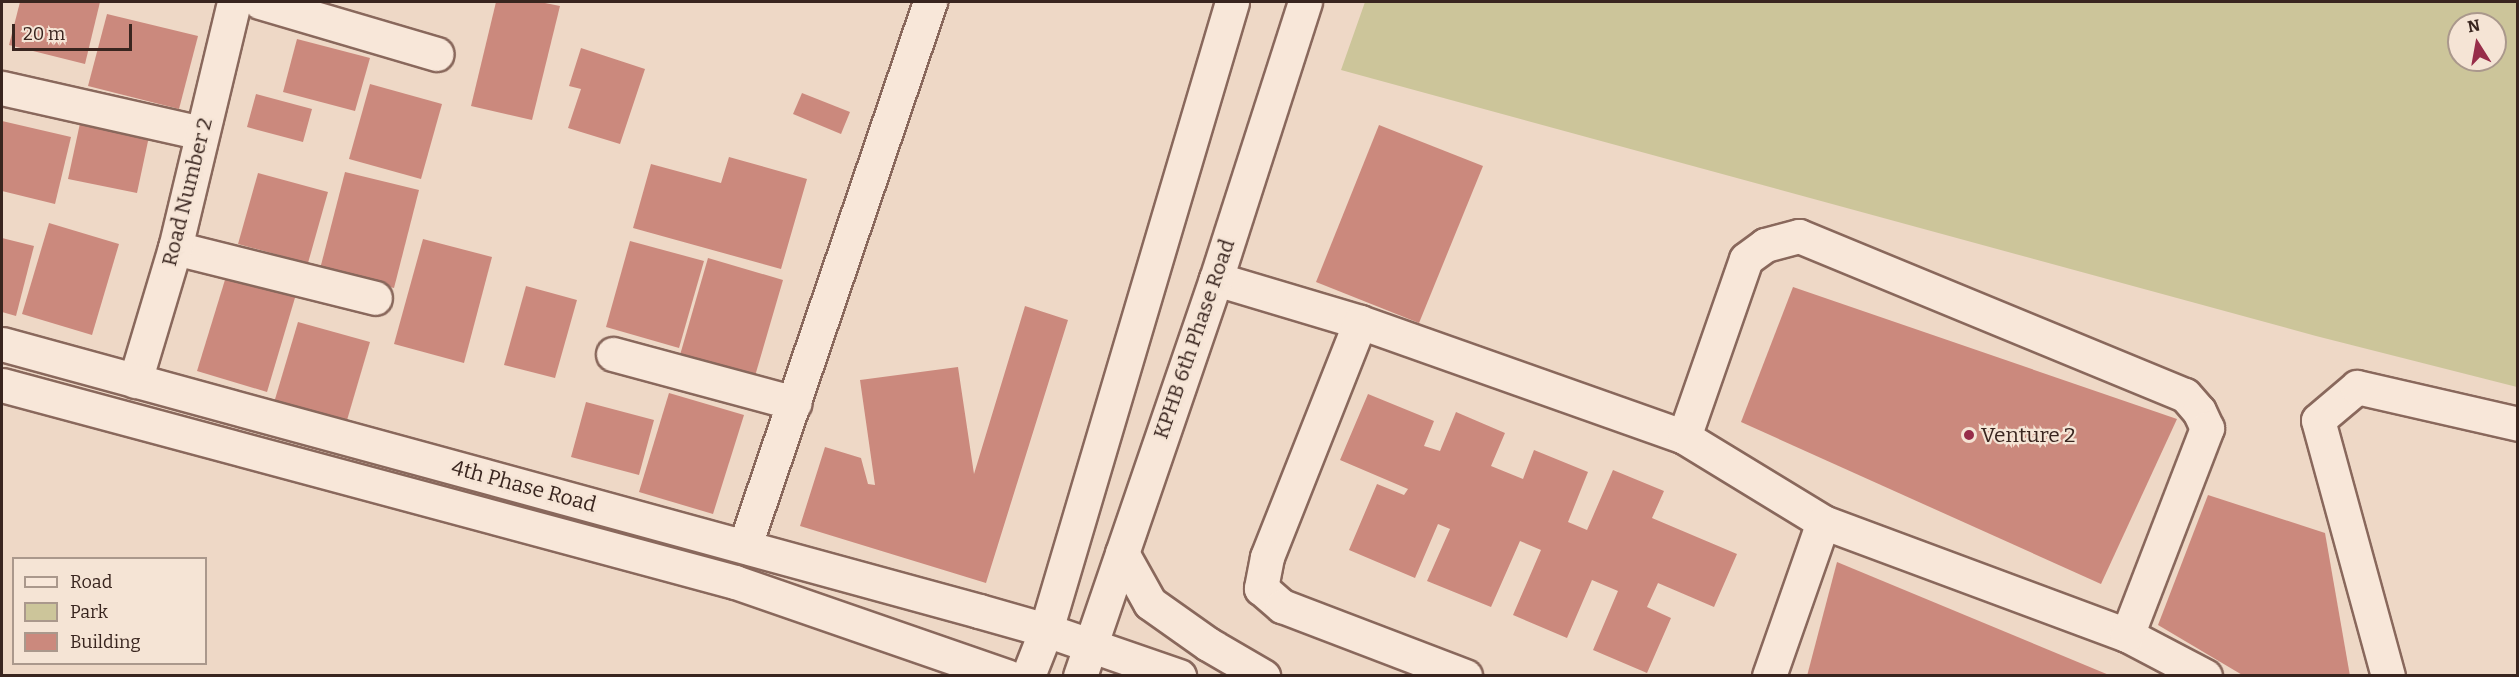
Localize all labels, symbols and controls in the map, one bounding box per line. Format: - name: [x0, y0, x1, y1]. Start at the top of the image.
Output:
- scale bar: [15, 12, 135, 50]
- north arrow: [2447, 12, 2507, 72]
- text: N: [2466, 15, 2482, 36]
- text: 20 m: [23, 23, 65, 45]
- street label: Road Number 2: [156, 115, 218, 269]
- street label: KPHB 6th Phase Road: [1148, 236, 1240, 442]
- place label: Venture 2: [1981, 422, 2075, 448]
- marker: Venture 2: [1962, 428, 1976, 442]
- street label: 4th Phase Road: [449, 455, 599, 517]
- legend: [12, 557, 207, 665]
- text: Road: [70, 571, 112, 593]
- text: Park: [70, 601, 108, 623]
- text: Building: [70, 631, 141, 653]

